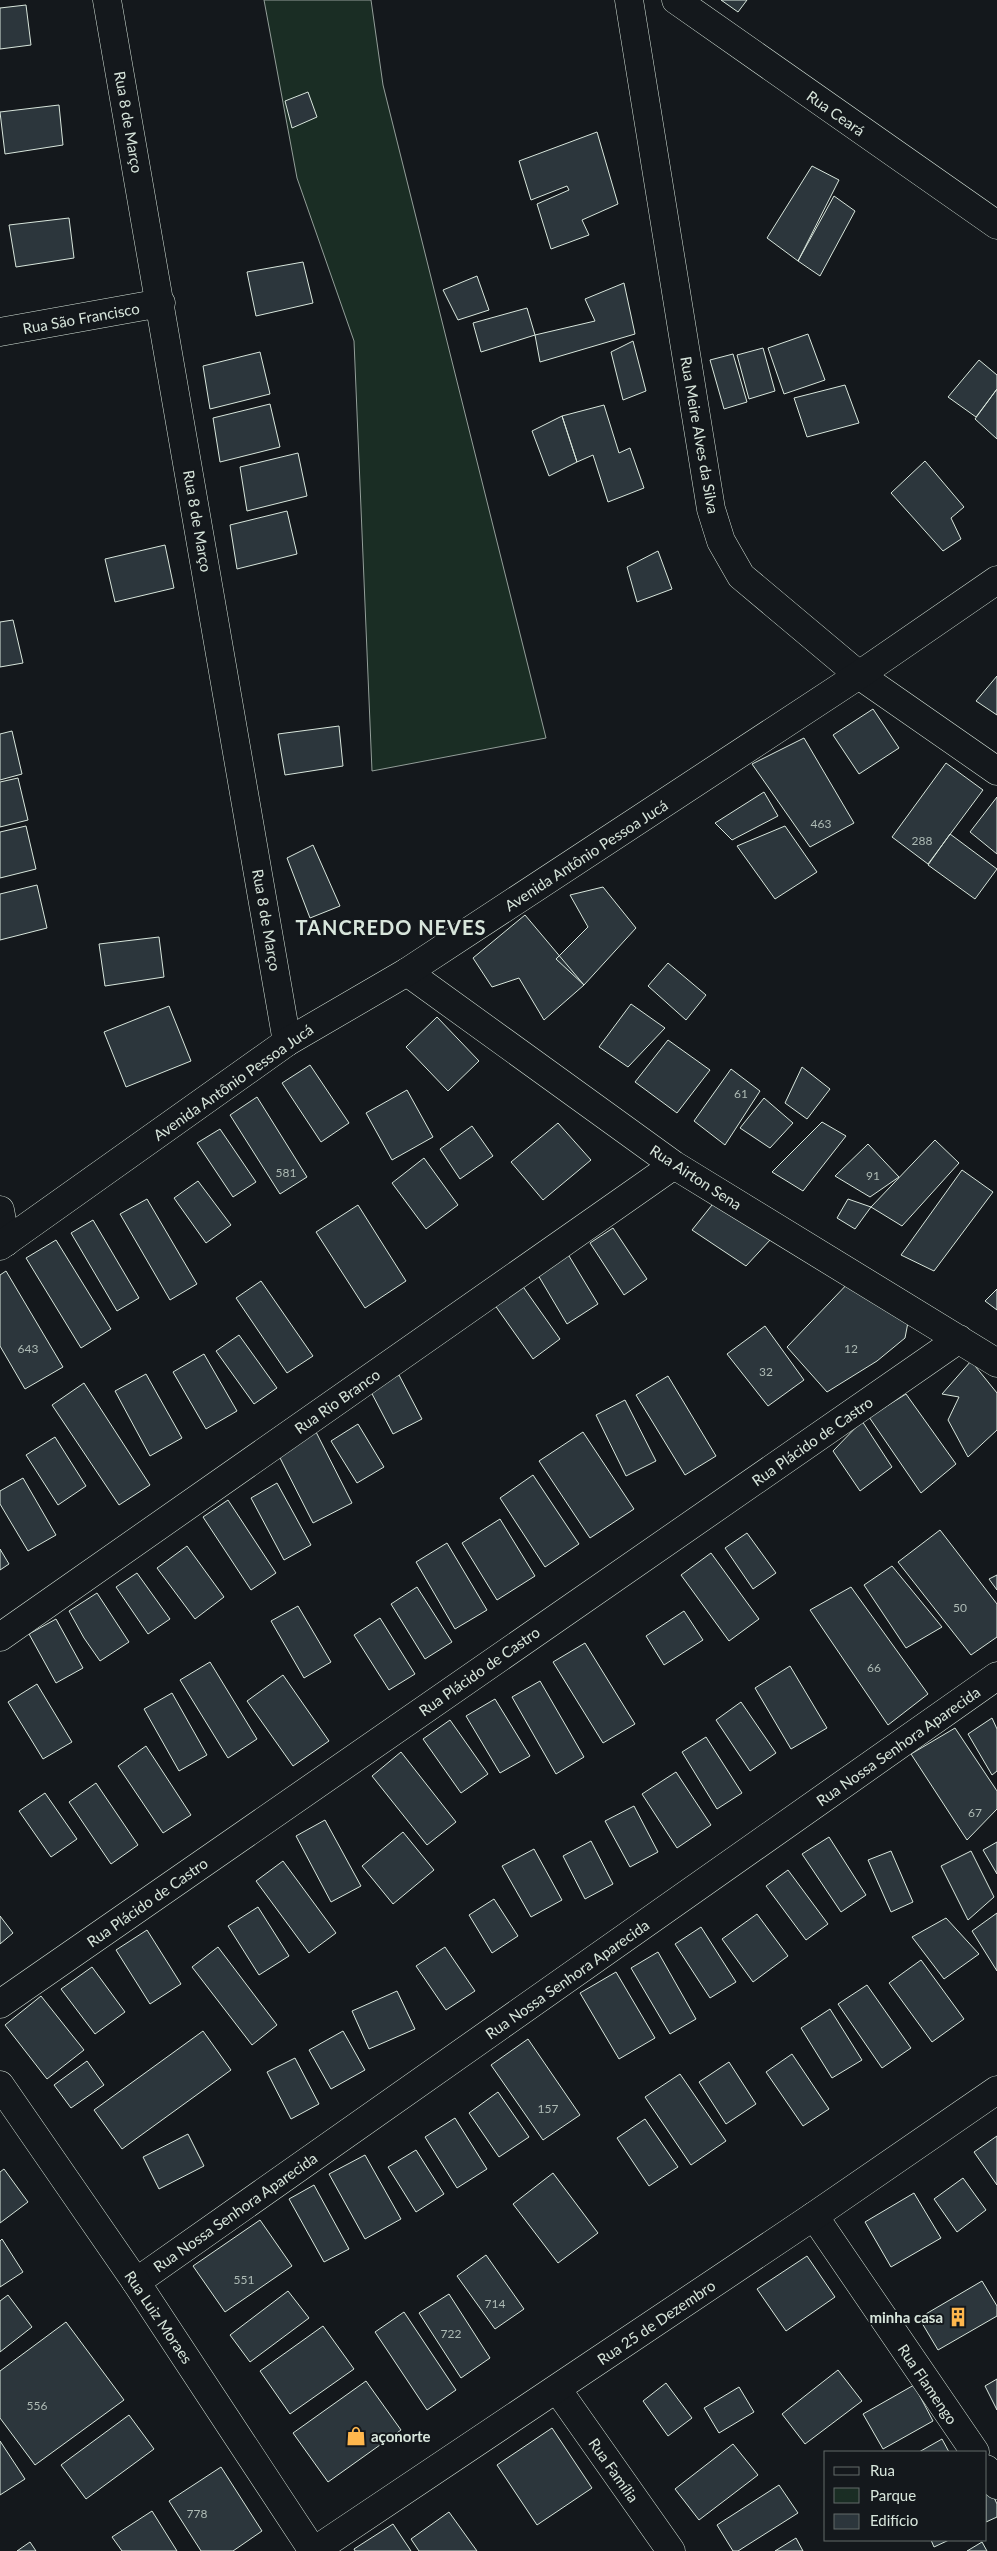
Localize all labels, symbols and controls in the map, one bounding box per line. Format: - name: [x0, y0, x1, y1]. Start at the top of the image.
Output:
- street label: Rua 8 de Março: [111, 70, 147, 174]
- street label: Rua Ceará: [803, 86, 869, 140]
- street label: Rua São Francisco: [21, 299, 141, 337]
- street label: Rua Meire Alves da Silva: [677, 355, 723, 515]
- street label: Rua 8 de Março: [180, 469, 216, 573]
- street label: Avenida Antônio Pessoa Jucá: [501, 796, 671, 914]
- house number: 463: [811, 816, 831, 831]
- house number: 288: [912, 833, 932, 848]
- street label: Rua 8 de Março: [249, 868, 285, 972]
- district label: TANCREDO NEVES: [296, 915, 486, 939]
- street label: Avenida Antônio Pessoa Jucá: [150, 1020, 316, 1144]
- house number: 61: [734, 1086, 748, 1101]
- street label: Rua Airton Sena: [647, 1141, 745, 1213]
- house number: 581: [276, 1165, 296, 1180]
- house number: 91: [866, 1168, 880, 1183]
- house number: 643: [18, 1341, 38, 1356]
- house number: 12: [844, 1341, 858, 1356]
- house number: 32: [759, 1364, 773, 1379]
- street label: Rua Rio Branco: [291, 1365, 383, 1437]
- street label: Rua Plácido de Castro: [748, 1393, 876, 1489]
- house number: 50: [953, 1600, 967, 1615]
- street label: Rua Plácido de Castro: [415, 1623, 543, 1719]
- house number: 66: [867, 1660, 881, 1675]
- street label: Rua Nossa Senhora Aparecida: [813, 1682, 983, 1810]
- house number: 67: [968, 1805, 982, 1820]
- street label: Rua Plácido de Castro: [83, 1854, 211, 1950]
- street label: Rua Nossa Senhora Aparecida: [482, 1915, 652, 2043]
- house number: 157: [538, 2101, 558, 2116]
- street label: Rua Nossa Senhora Aparecida: [150, 2148, 320, 2276]
- street label: Rua Luiz Moraes: [121, 2267, 197, 2367]
- house number: 551: [234, 2272, 254, 2287]
- street label: Rua 25 de Dezembro: [594, 2276, 718, 2368]
- house number: 714: [485, 2296, 505, 2311]
- building icon: minha casa: [947, 2306, 969, 2328]
- place label: minha casa: [869, 2308, 943, 2326]
- house number: 722: [441, 2326, 461, 2341]
- street label: Rua Flamengo: [895, 2340, 961, 2428]
- house number: 556: [27, 2398, 47, 2413]
- shop icon: açonorte: [345, 2425, 367, 2447]
- place label: açonorte: [371, 2427, 431, 2445]
- street label: Rua Família: [585, 2434, 643, 2506]
- legend: [824, 2451, 987, 2541]
- text: Rua: [870, 2461, 895, 2479]
- text: Parque: [870, 2486, 916, 2504]
- house number: 778: [187, 2506, 207, 2521]
- text: Edifício: [870, 2511, 918, 2529]

